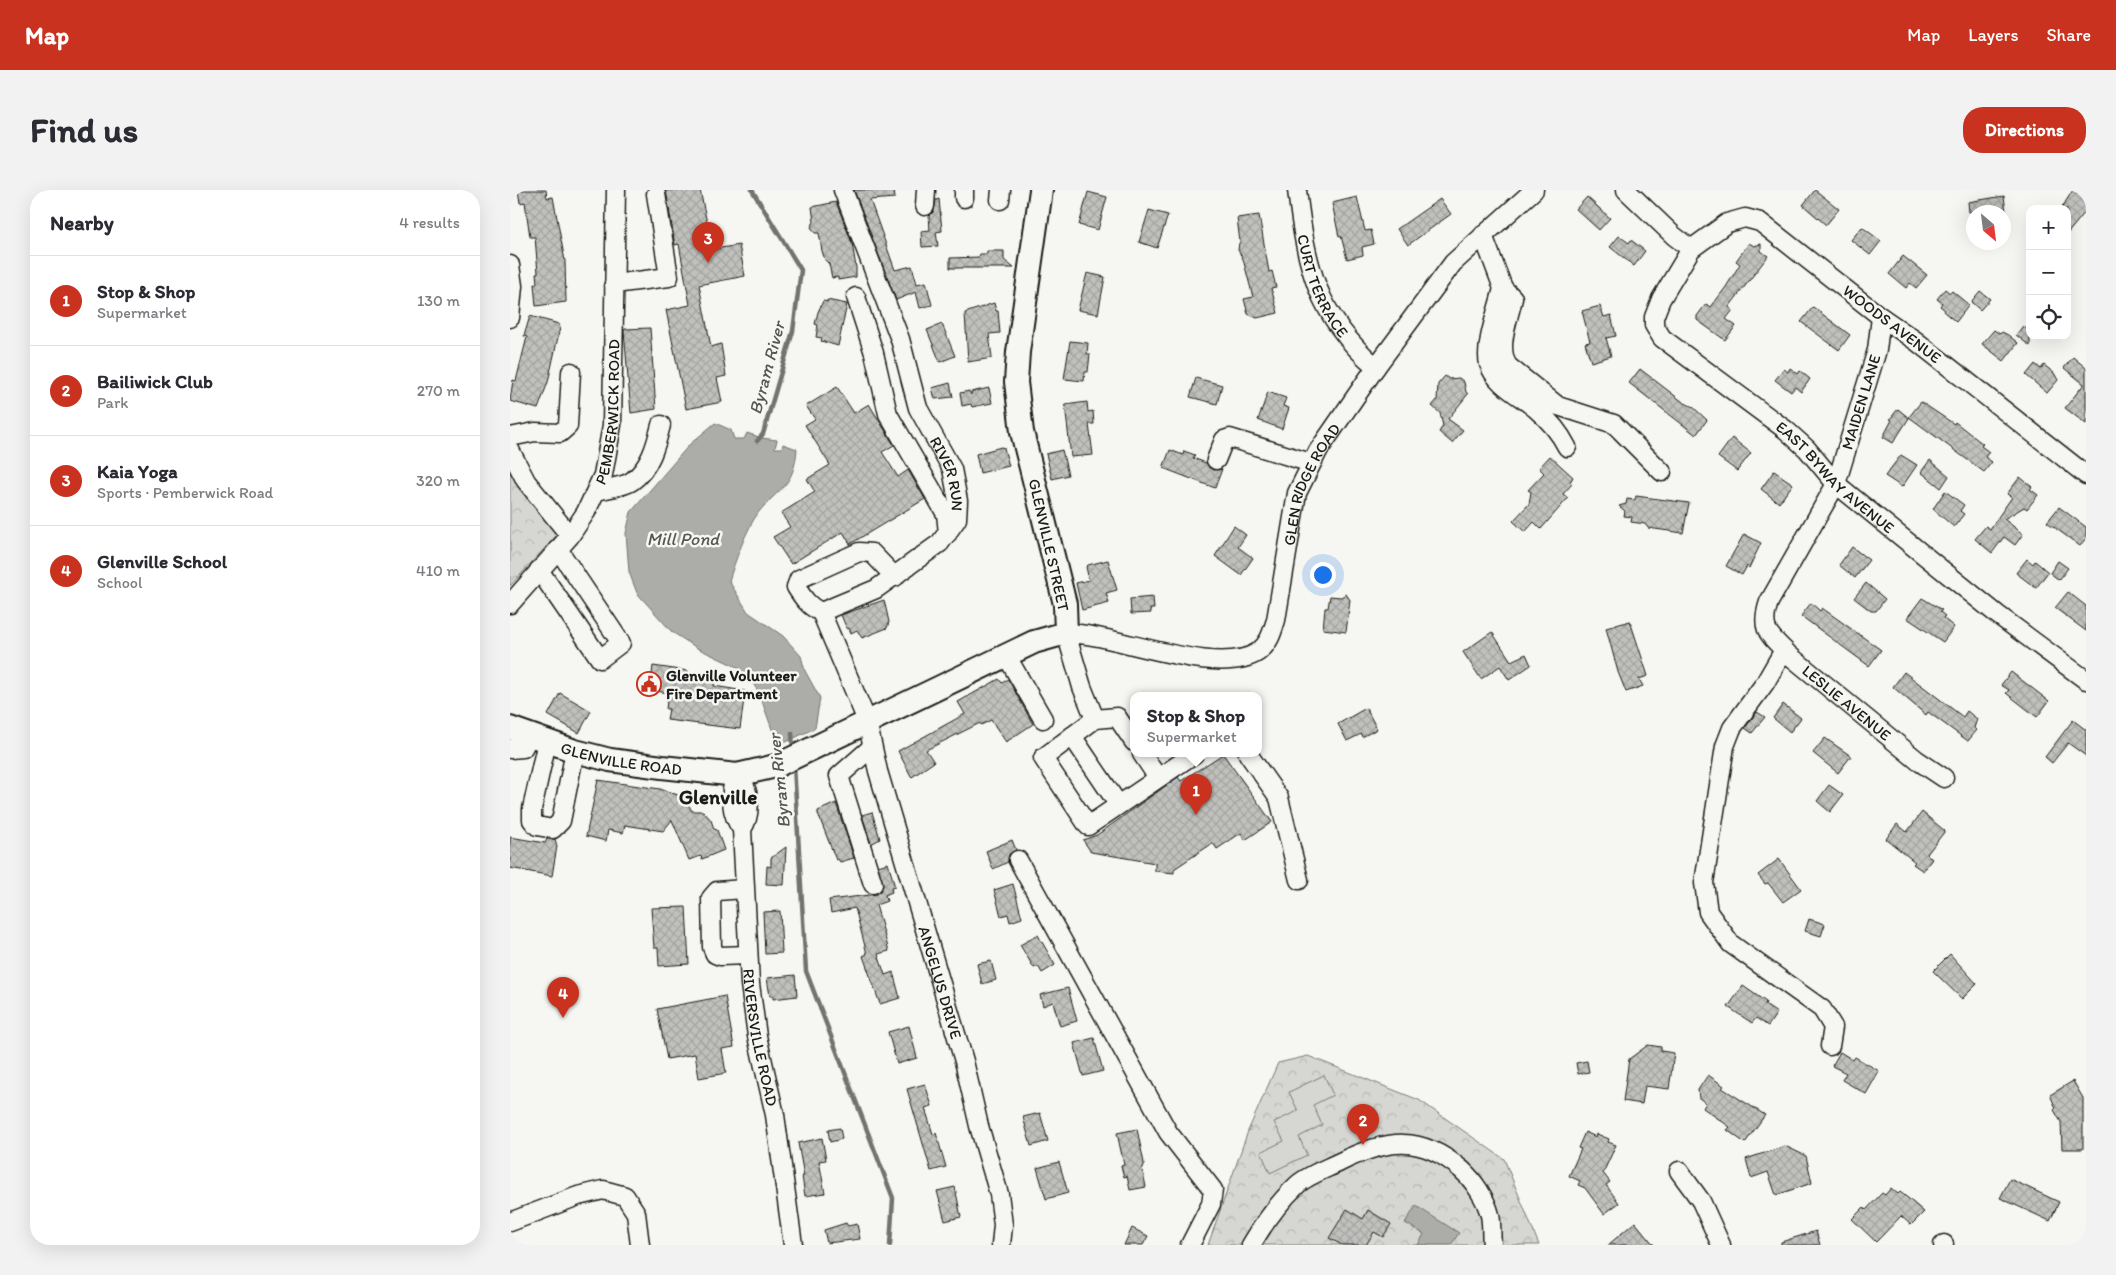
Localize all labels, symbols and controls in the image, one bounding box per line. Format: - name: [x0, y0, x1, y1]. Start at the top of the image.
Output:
- text: Map: [25, 21, 69, 50]
- text: Map: [1907, 24, 1940, 46]
- text: Layers: [1968, 24, 2018, 46]
- text: Share: [2046, 24, 2091, 46]
- button: Directions: [1963, 107, 2086, 153]
- text: Find us: [30, 109, 138, 151]
- north arrow: [1966, 205, 2011, 250]
- map controls: [2026, 205, 2071, 340]
- button: +: [2026, 205, 2071, 250]
- text: Nearby: [50, 210, 114, 235]
- text: 4 results: [399, 213, 460, 232]
- pin: 3: [692, 222, 724, 263]
- street label: CURT TERRACE: [1294, 233, 1353, 341]
- button: −: [2026, 250, 2071, 295]
- text: Stop & Shop: [97, 280, 195, 303]
- street label: WOODS AVENUE: [1839, 281, 1945, 367]
- text: 1: [62, 291, 70, 310]
- text: 130 m: [417, 291, 460, 310]
- button: locate: [2026, 295, 2071, 340]
- text: Supermarket: [97, 303, 187, 322]
- water label: Byram River: [744, 317, 790, 417]
- street label: PEMBERWICK ROAD: [590, 339, 623, 487]
- street label: MAIDEN LANE: [1838, 352, 1884, 452]
- text: Bailiwick Club: [97, 370, 213, 393]
- text: 2: [62, 381, 70, 400]
- text: 270 m: [417, 381, 460, 400]
- text: Park: [97, 393, 128, 412]
- street label: EAST BYWAY AVENUE: [1773, 417, 1898, 537]
- street label: GLEN RIDGE ROAD: [1279, 420, 1344, 547]
- street label: RIVER RUN: [926, 433, 968, 512]
- text: Kaia Yoga: [97, 460, 178, 483]
- text: 3: [62, 471, 70, 490]
- text: 320 m: [416, 471, 460, 490]
- street label: GLENVILLE STREET: [1024, 477, 1074, 613]
- text: Sports · Pemberwick Road: [97, 483, 273, 502]
- water label: Mill Pond: [647, 528, 721, 550]
- text: Glenville School: [97, 550, 227, 573]
- text: 4: [61, 561, 71, 580]
- text: 410 m: [416, 561, 460, 580]
- your location: [1310, 562, 1336, 588]
- text: School: [97, 573, 143, 592]
- street label: LESLIE AVENUE: [1799, 661, 1895, 745]
- place label: Glenville Volunteer Fire Department: [666, 666, 797, 704]
- public building icon: Glenville Volunteer Fire Department: [636, 671, 662, 697]
- popup: [1130, 692, 1262, 757]
- text: Stop & Shop: [1147, 704, 1245, 727]
- text: Supermarket: [1147, 727, 1237, 746]
- water label: Byram River: [763, 730, 795, 829]
- street label: GLENVILLE ROAD: [558, 737, 683, 779]
- pin: 1: [1180, 774, 1212, 815]
- district label: Glenville: [679, 784, 757, 809]
- street label: ANGELUS DRIVE: [915, 924, 966, 1041]
- street label: RIVERSVILLE ROAD: [740, 968, 782, 1108]
- pin: 4: [547, 977, 579, 1018]
- pin: 2: [1347, 1104, 1379, 1145]

